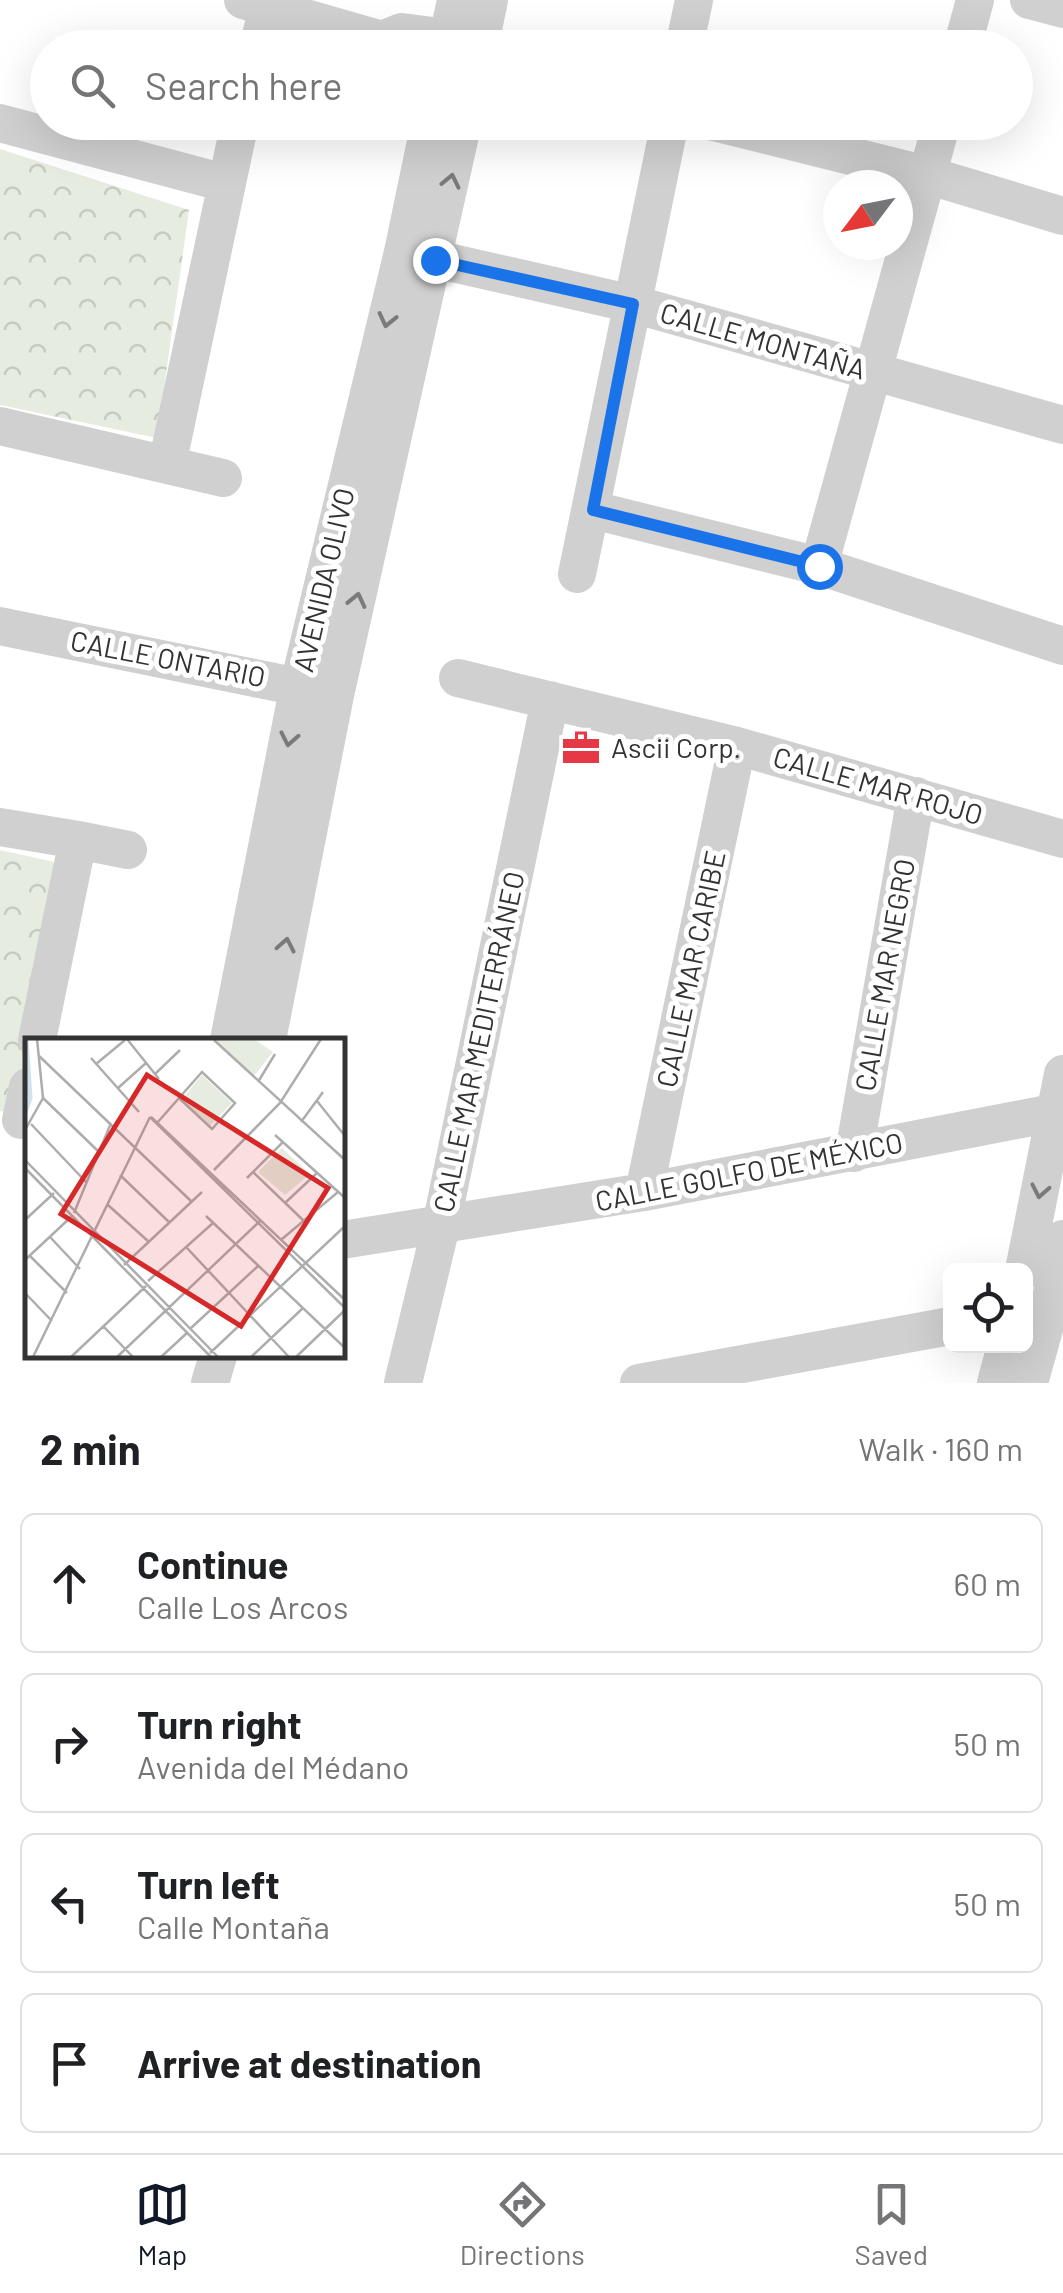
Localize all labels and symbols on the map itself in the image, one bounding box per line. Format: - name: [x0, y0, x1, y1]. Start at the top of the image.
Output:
- north arrow: [823, 170, 913, 260]
- one-way arrow: [440, 173, 461, 190]
- route end: [413, 238, 459, 284]
- street label: CALLE MONTAÑA: [657, 294, 870, 386]
- one-way arrow: [378, 311, 399, 328]
- street label: AVENIDA OLIVO: [285, 484, 361, 675]
- route start: [797, 544, 843, 590]
- one-way arrow: [345, 592, 366, 609]
- street label: CALLE ONTARIO: [68, 622, 269, 694]
- office icon: Ascii Corp.: [560, 727, 602, 769]
- one-way arrow: [279, 730, 300, 747]
- place label: Ascii Corp.: [611, 730, 741, 764]
- street label: CALLE MAR ROJO: [770, 739, 987, 831]
- street label: CALLE MAR CARIBE: [648, 847, 732, 1090]
- street label: CALLE MAR NEGRO: [847, 856, 921, 1094]
- street label: CALLE MAR MEDITERRÁNEO: [425, 868, 531, 1215]
- one-way arrow: [274, 937, 295, 954]
- inset map: [25, 1038, 345, 1358]
- street label: CALLE GOLFO DE MÉXICO: [592, 1125, 905, 1218]
- one-way arrow: [1030, 1183, 1051, 1199]

